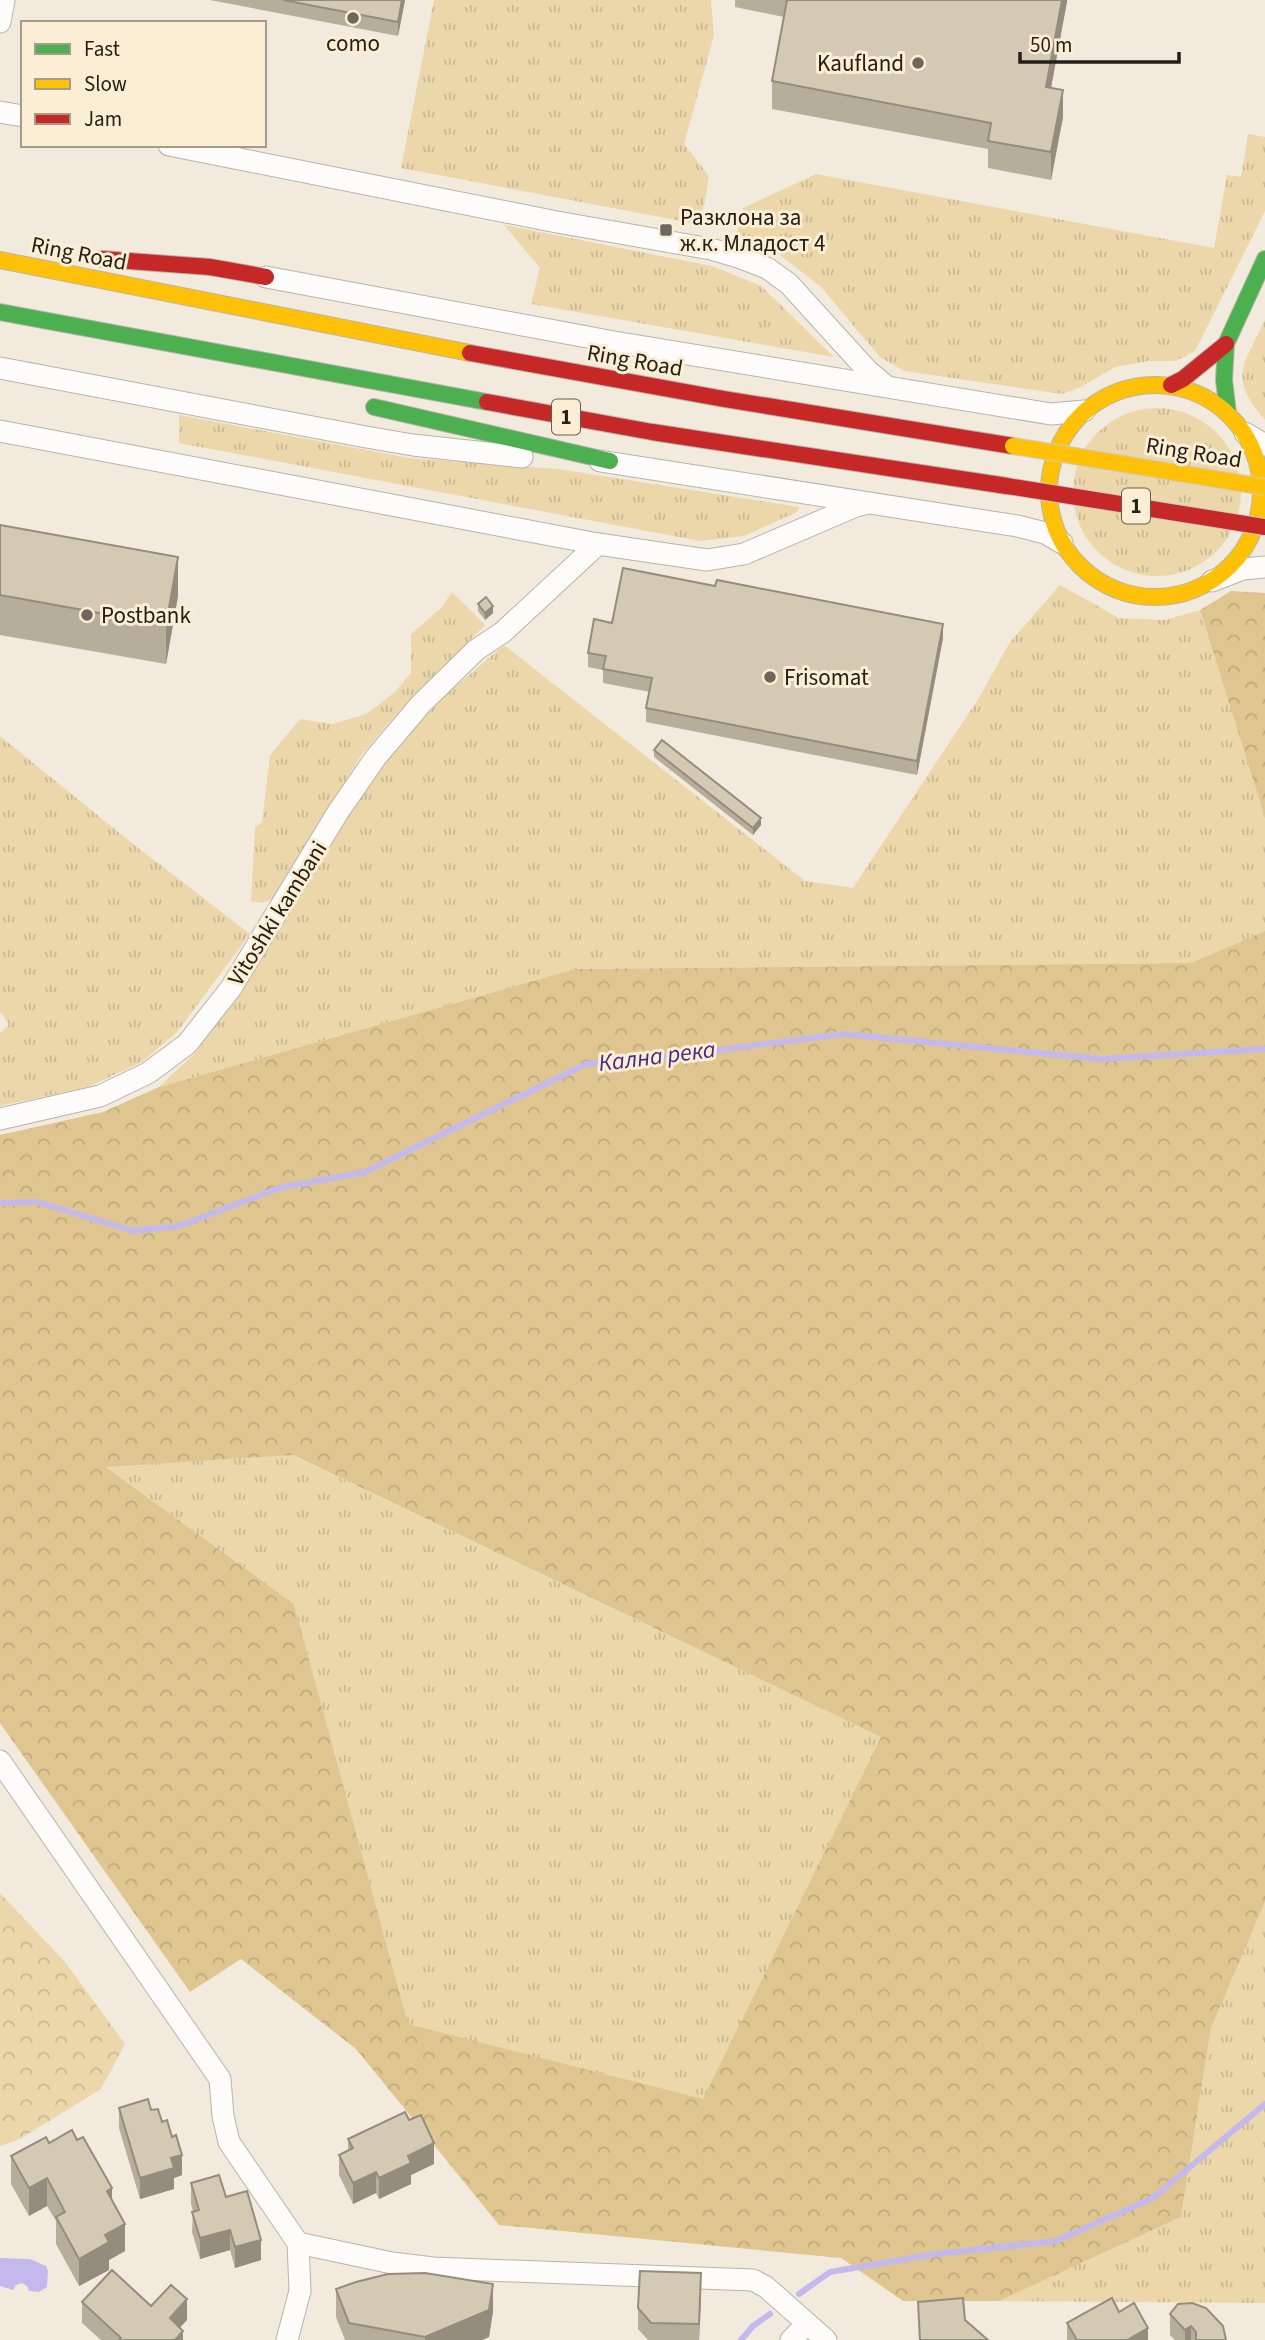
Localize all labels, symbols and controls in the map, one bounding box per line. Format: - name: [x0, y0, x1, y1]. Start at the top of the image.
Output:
- marker: como: [345, 10, 361, 26]
- legend: [21, 21, 266, 147]
- scale bar: [1020, 21, 1179, 65]
- place label: como: [326, 27, 380, 60]
- text: 50 m: [1030, 30, 1072, 60]
- text: Fast: [84, 34, 120, 64]
- place label: Kaufland: [817, 47, 904, 80]
- marker: Kaufland: [910, 55, 926, 71]
- text: Slow: [84, 69, 127, 99]
- text: Jam: [84, 104, 122, 134]
- place label: Разклона за ж.к. Младост 4: [680, 201, 825, 260]
- marker: Разклона за ж.к. Младост 4: [658, 222, 674, 238]
- street label: Ring Road: [28, 228, 130, 279]
- street label: Ring Road: [584, 336, 685, 385]
- road number: 1: [552, 400, 580, 434]
- street label: Ring Road: [1143, 429, 1244, 476]
- road number: 1: [1122, 489, 1150, 524]
- place label: Postbank: [101, 599, 191, 632]
- marker: Postbank: [79, 607, 95, 623]
- place label: Frisomat: [784, 661, 869, 694]
- marker: Frisomat: [762, 669, 778, 685]
- street label: Vitoshki kambani: [220, 834, 335, 992]
- water label: Кална река: [597, 1032, 718, 1081]

